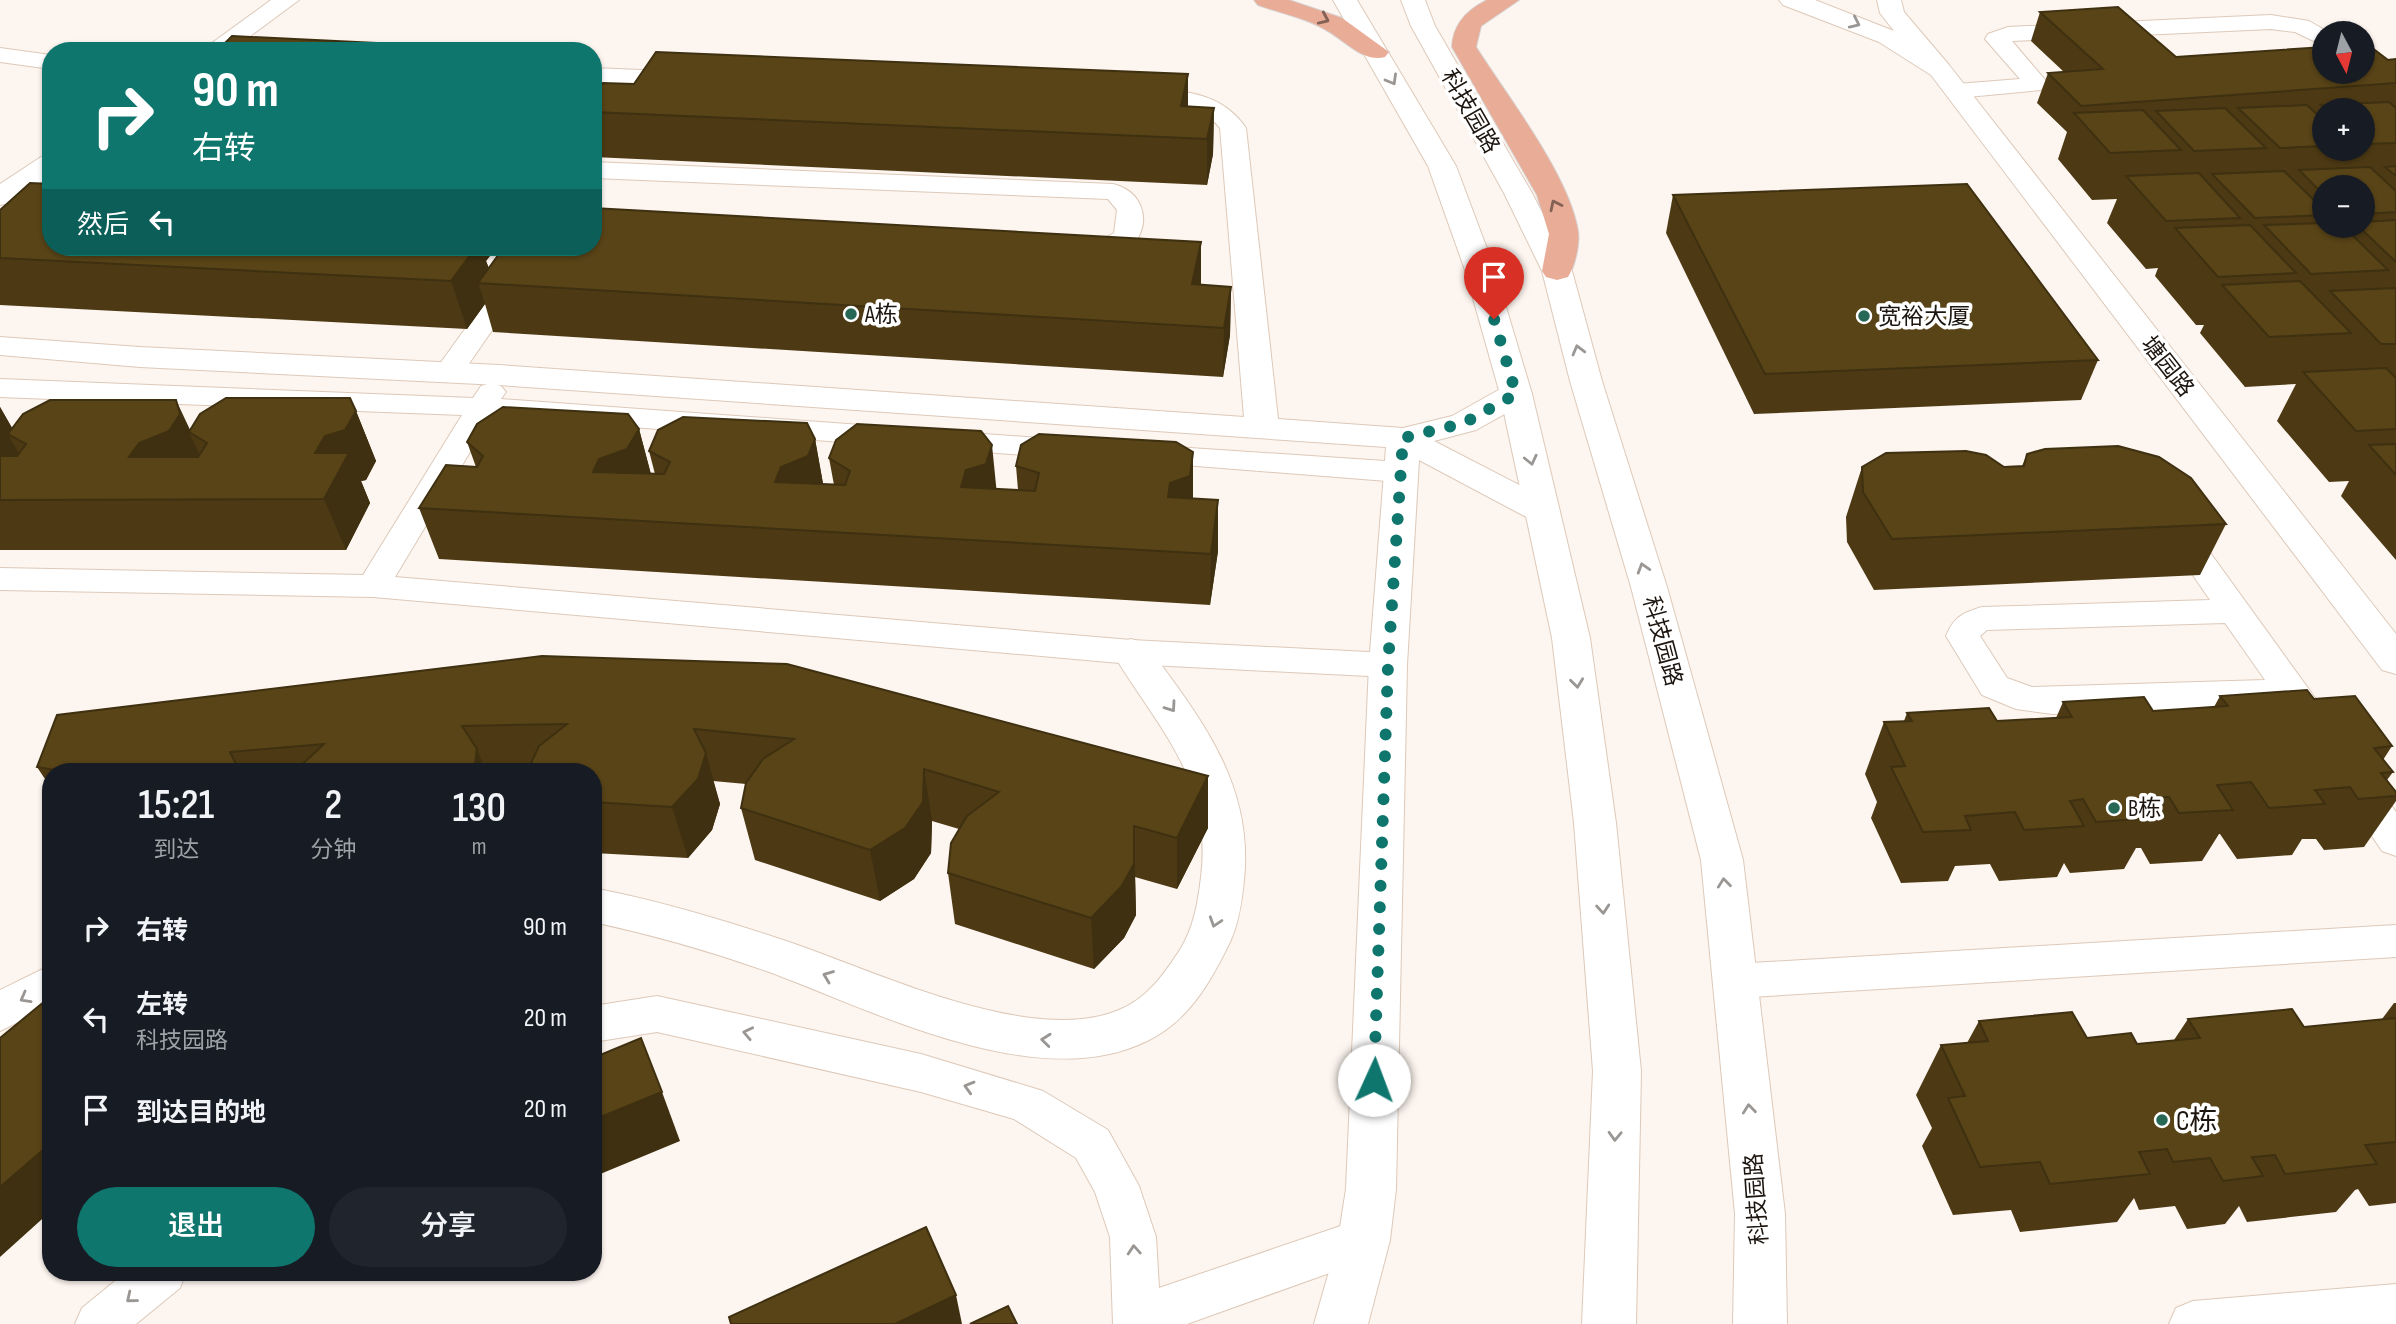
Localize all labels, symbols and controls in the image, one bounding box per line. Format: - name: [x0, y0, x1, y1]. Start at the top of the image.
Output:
- one-way arrow: [1317, 11, 1329, 25]
- one-way arrow: [1848, 15, 1860, 29]
- north arrow: [2312, 21, 2375, 84]
- map controls: [2312, 21, 2375, 238]
- text: 90 m: [192, 62, 279, 121]
- street label: 科技园路: [1435, 65, 1505, 158]
- icon: right: [77, 70, 168, 161]
- one-way arrow: [1384, 73, 1397, 86]
- button: +: [2312, 98, 2375, 161]
- text: 右转: [192, 130, 256, 169]
- button: −: [2312, 175, 2375, 238]
- one-way arrow: [1550, 200, 1564, 212]
- icon: left: [143, 203, 181, 241]
- text: 然后: [77, 210, 129, 241]
- pin: [1464, 247, 1524, 319]
- icon: arrive: [1475, 258, 1513, 296]
- place label: A栋: [864, 301, 898, 329]
- place label: 宽裕大厦: [1878, 303, 1970, 331]
- marker: A栋: [843, 306, 859, 322]
- marker: 宽裕大厦: [1856, 308, 1872, 324]
- street label: 塘园路: [2135, 331, 2199, 402]
- one-way arrow: [1572, 344, 1586, 356]
- one-way arrow: [1522, 454, 1537, 466]
- one-way arrow: [1637, 563, 1652, 575]
- street label: 科技园路: [1637, 593, 1687, 689]
- one-way arrow: [1569, 677, 1584, 689]
- one-way arrow: [1163, 699, 1175, 712]
- text: 15:21: [138, 780, 214, 831]
- text: 2: [324, 780, 342, 831]
- text: 130: [452, 783, 506, 834]
- place label: B栋: [2128, 795, 2161, 823]
- marker: B栋: [2106, 800, 2122, 816]
- text: m: [472, 833, 487, 861]
- text: 到达: [153, 836, 199, 864]
- text: 分钟: [310, 836, 356, 864]
- one-way arrow: [1717, 877, 1732, 888]
- one-way arrow: [1595, 903, 1610, 915]
- icon: right: [77, 909, 115, 947]
- text: 90 m: [523, 912, 567, 943]
- one-way arrow: [1209, 915, 1223, 927]
- text: 右转: [136, 916, 188, 947]
- one-way arrow: [823, 970, 835, 984]
- one-way arrow: [20, 990, 33, 1003]
- text: 左转: [136, 990, 188, 1021]
- icon: left: [77, 1000, 115, 1038]
- text: 20 m: [524, 1003, 567, 1034]
- text: 科技园路: [136, 1027, 228, 1055]
- one-way arrow: [742, 1027, 754, 1042]
- one-way arrow: [1040, 1033, 1052, 1048]
- position arrow: [1337, 1043, 1411, 1117]
- one-way arrow: [963, 1081, 975, 1096]
- icon: arrive: [77, 1091, 115, 1129]
- text: 20 m: [524, 1094, 567, 1125]
- text: 到达目的地: [136, 1098, 266, 1129]
- one-way arrow: [1741, 1104, 1756, 1115]
- place label: C栋: [2176, 1105, 2218, 1138]
- marker: C栋: [2154, 1112, 2170, 1128]
- one-way arrow: [1607, 1130, 1622, 1141]
- street label: 科技园路: [1740, 1152, 1774, 1246]
- button: 退出: [77, 1187, 315, 1267]
- button: 分享: [329, 1187, 567, 1267]
- one-way arrow: [1127, 1244, 1142, 1255]
- one-way arrow: [126, 1290, 139, 1302]

